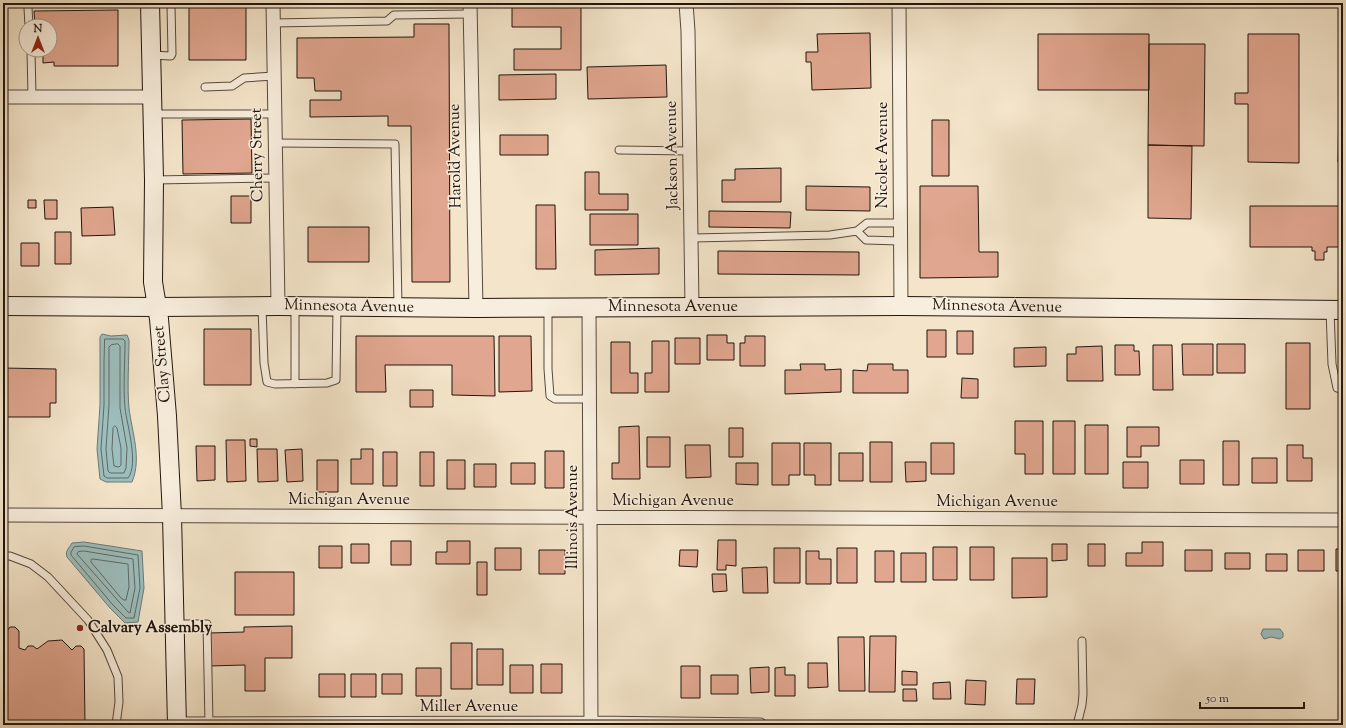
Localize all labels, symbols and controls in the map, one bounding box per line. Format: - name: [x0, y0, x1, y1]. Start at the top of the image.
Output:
- north arrow: [18, 18, 58, 58]
- text: N: [33, 21, 43, 37]
- street label: Jackson Avenue: [661, 100, 685, 211]
- street label: Nicolet Avenue: [872, 101, 895, 209]
- street label: Harold Avenue: [444, 103, 468, 209]
- street label: Cherry Street: [246, 107, 270, 202]
- street label: Minnesota Avenue: [284, 294, 414, 320]
- street label: Minnesota Avenue: [932, 294, 1062, 320]
- street label: Minnesota Avenue: [608, 296, 738, 319]
- street label: Clay Street: [148, 324, 178, 403]
- street label: Illinois Avenue: [562, 465, 585, 569]
- street label: Michigan Avenue: [288, 489, 410, 512]
- street label: Michigan Avenue: [612, 490, 734, 513]
- street label: Michigan Avenue: [936, 491, 1058, 514]
- place label: Calvary Assembly: [88, 617, 212, 640]
- marker: Calvary Assembly: [75, 623, 85, 633]
- scale bar: [1200, 684, 1304, 710]
- text: 50 m: [1205, 690, 1229, 708]
- street label: Miller Avenue: [420, 696, 518, 719]

